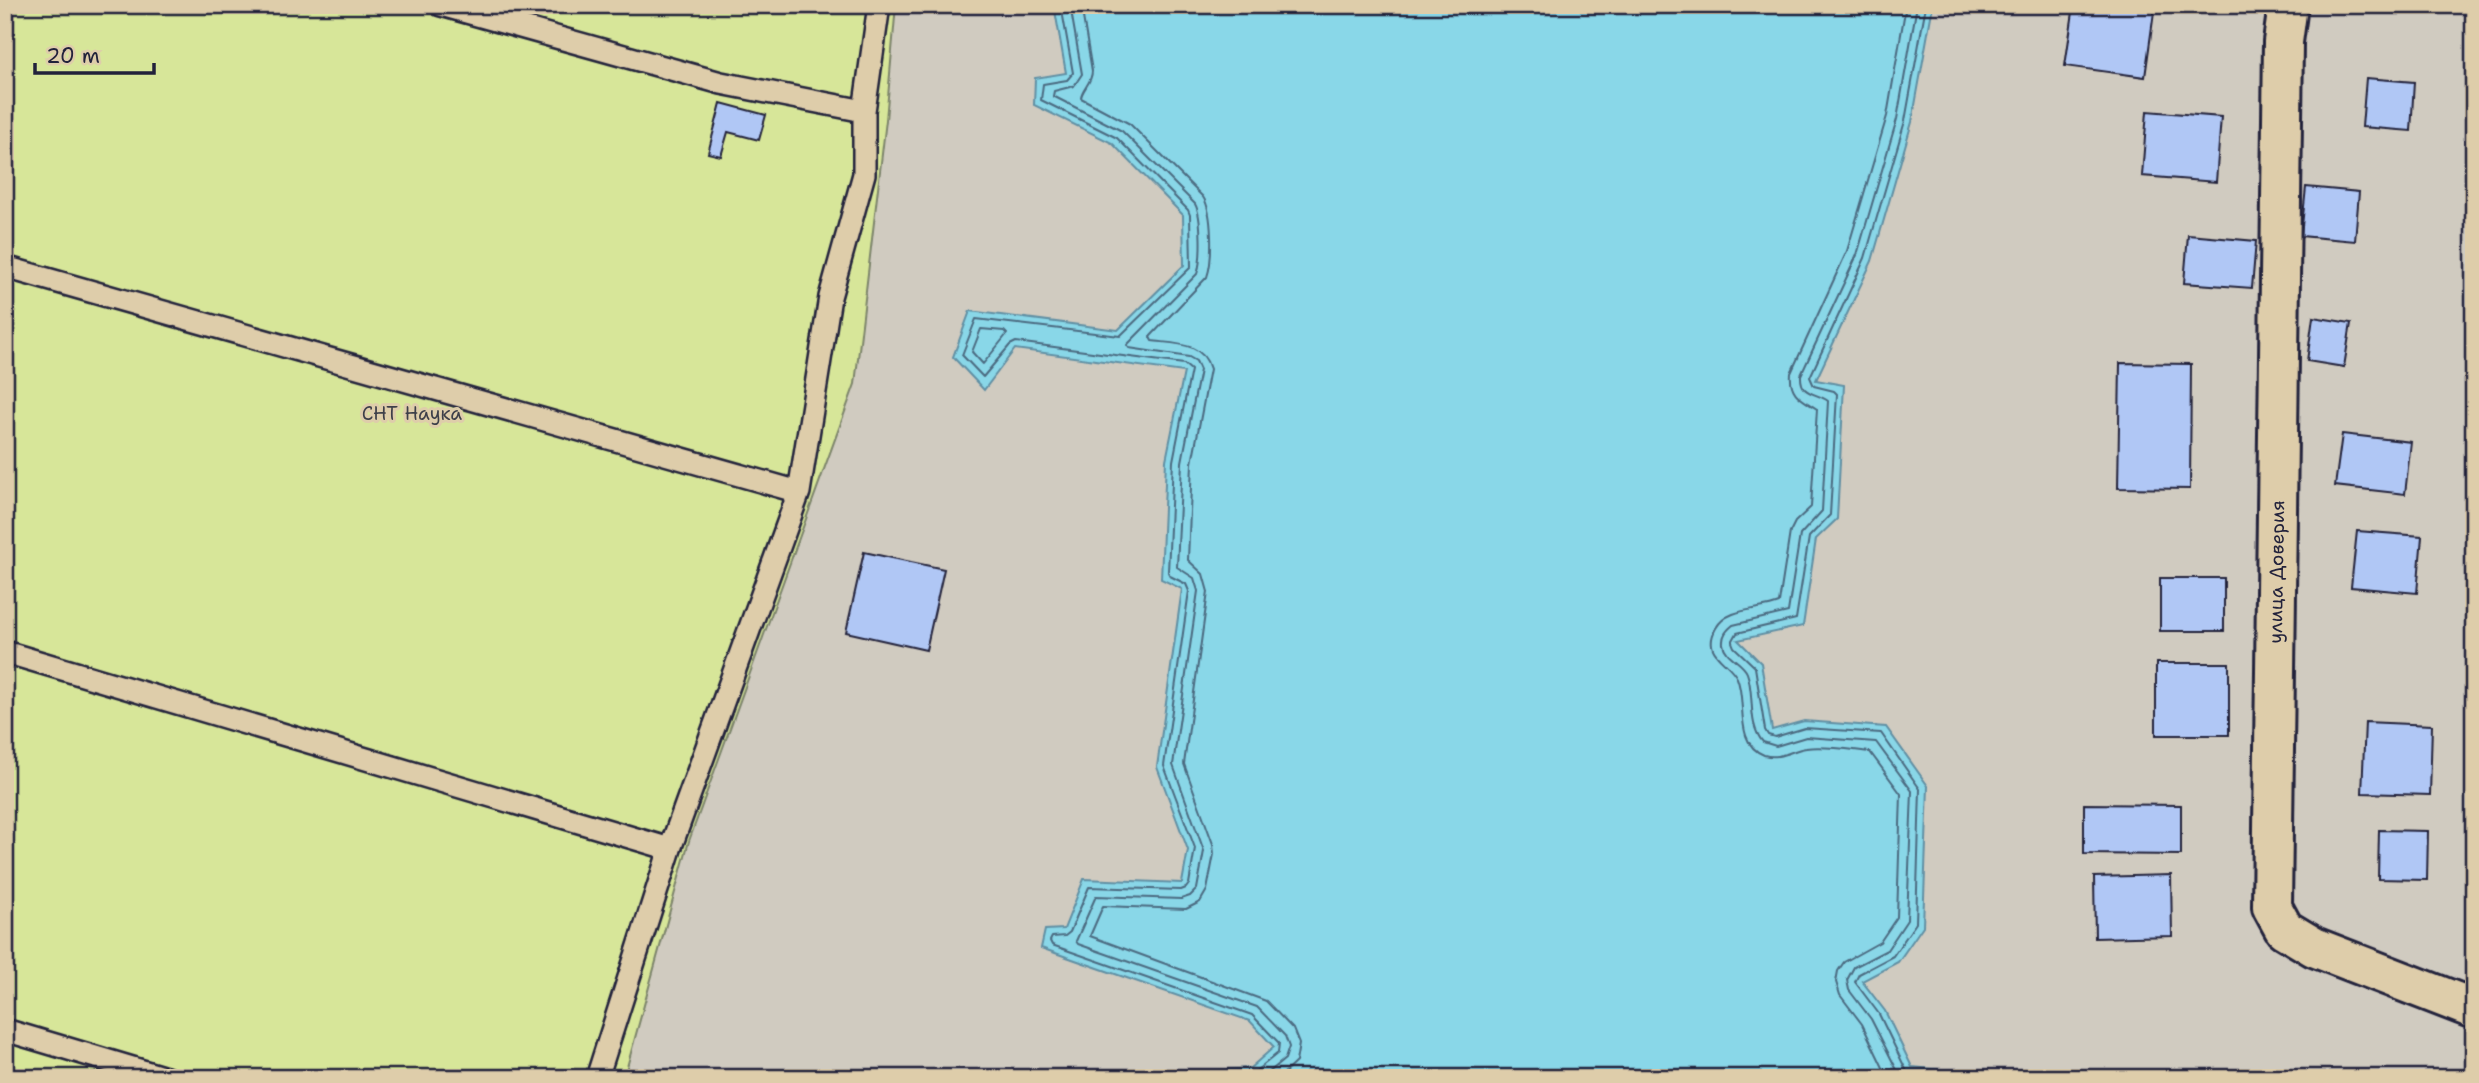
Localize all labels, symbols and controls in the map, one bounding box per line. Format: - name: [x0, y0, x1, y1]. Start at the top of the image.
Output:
- scale bar: [35, 32, 154, 76]
- text: 20 m: [46, 42, 100, 70]
- park label: СНТ Наука: [362, 401, 462, 426]
- street label: улица Доверия: [2263, 500, 2290, 644]

